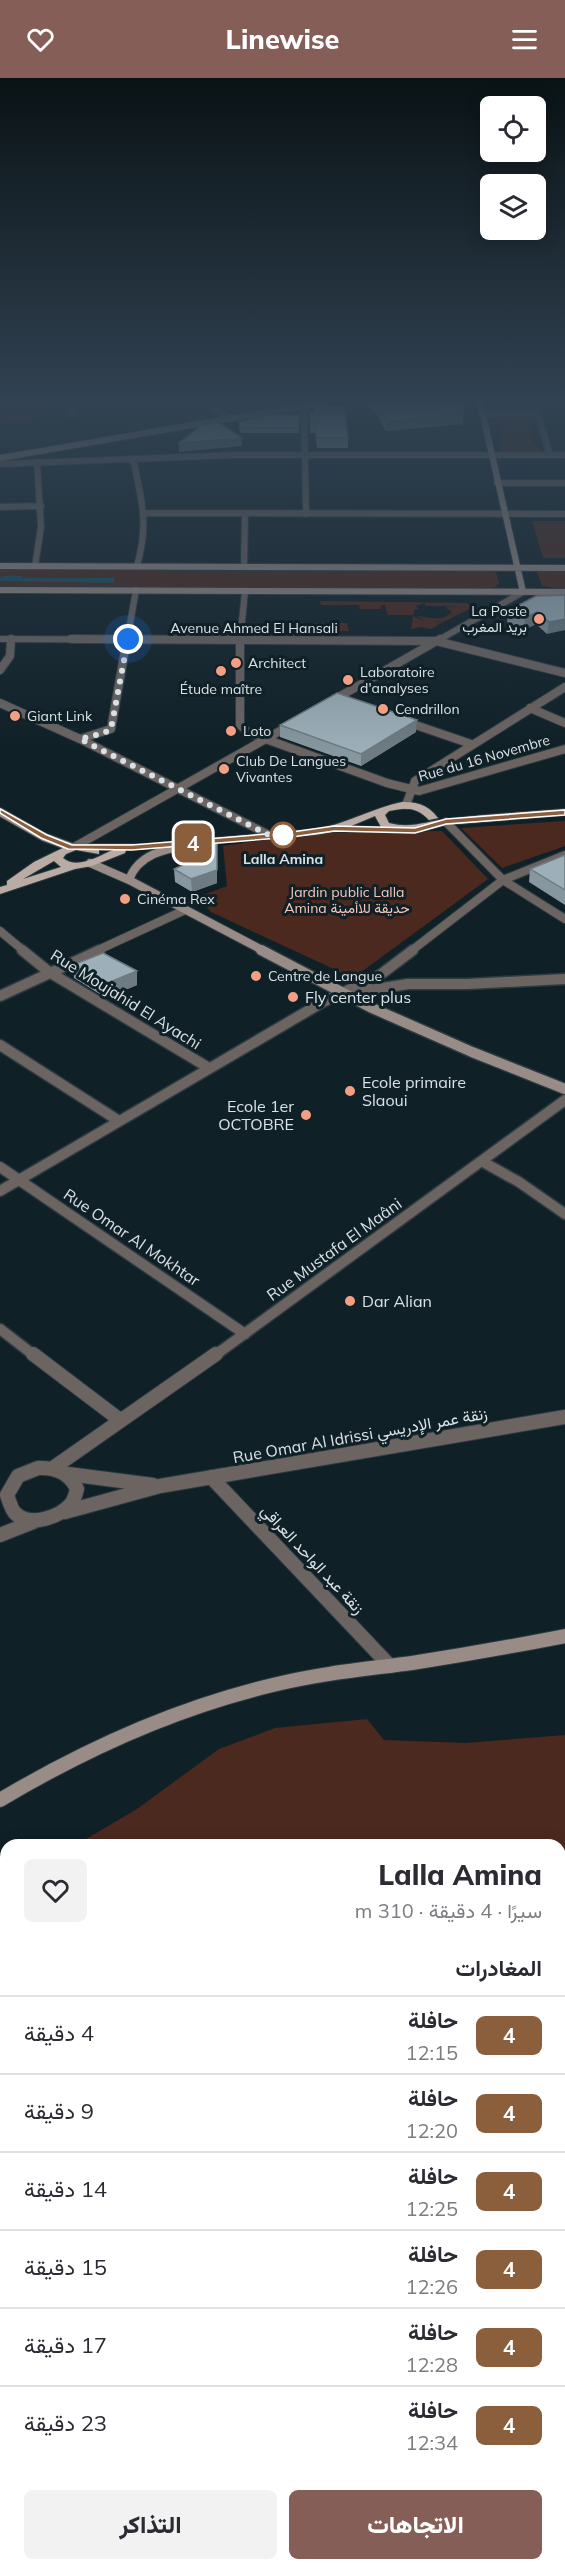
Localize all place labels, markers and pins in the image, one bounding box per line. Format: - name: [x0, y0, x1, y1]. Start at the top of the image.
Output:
- place label: La Poste بريد المغرب: [462, 602, 527, 636]
- marker: La Poste بريد المغرب: [532, 612, 546, 626]
- place label: Architect: [248, 654, 306, 672]
- marker: Architect: [229, 656, 243, 670]
- place label: Laboratoire d'analyses: [360, 663, 435, 697]
- marker: Étude maître: [214, 664, 228, 678]
- marker: Laboratoire d'analyses: [341, 673, 355, 687]
- place label: Étude maître: [180, 680, 262, 698]
- place label: Cendrillon: [395, 700, 460, 718]
- marker: Cendrillon: [376, 702, 390, 716]
- place label: Giant Link: [27, 707, 93, 725]
- marker: Giant Link: [8, 709, 22, 723]
- place label: Loto: [243, 722, 271, 740]
- marker: Loto: [224, 724, 238, 738]
- place label: Club De Langues Vivantes: [236, 752, 346, 786]
- marker: Club De Langues Vivantes: [217, 762, 231, 776]
- marker: Lalla Amina: [270, 822, 296, 848]
- place label: Lalla Amina: [243, 850, 323, 868]
- place label: Cinéma Rex: [137, 890, 215, 908]
- marker: Cinéma Rex: [118, 892, 132, 906]
- place label: Centre de Langue: [268, 967, 382, 985]
- marker: Centre de Langue: [249, 969, 263, 983]
- place label: Fly center plus: [305, 987, 411, 1007]
- marker: Fly center plus: [286, 990, 300, 1004]
- place label: Ecole primaire Slaoui: [362, 1072, 466, 1110]
- marker: Ecole primaire Slaoui: [343, 1084, 357, 1098]
- place label: Ecole 1er OCTOBRE: [218, 1096, 294, 1134]
- marker: Ecole 1er OCTOBRE: [299, 1108, 313, 1122]
- place label: Dar Alian: [362, 1291, 432, 1311]
- marker: Dar Alian: [343, 1294, 357, 1308]

